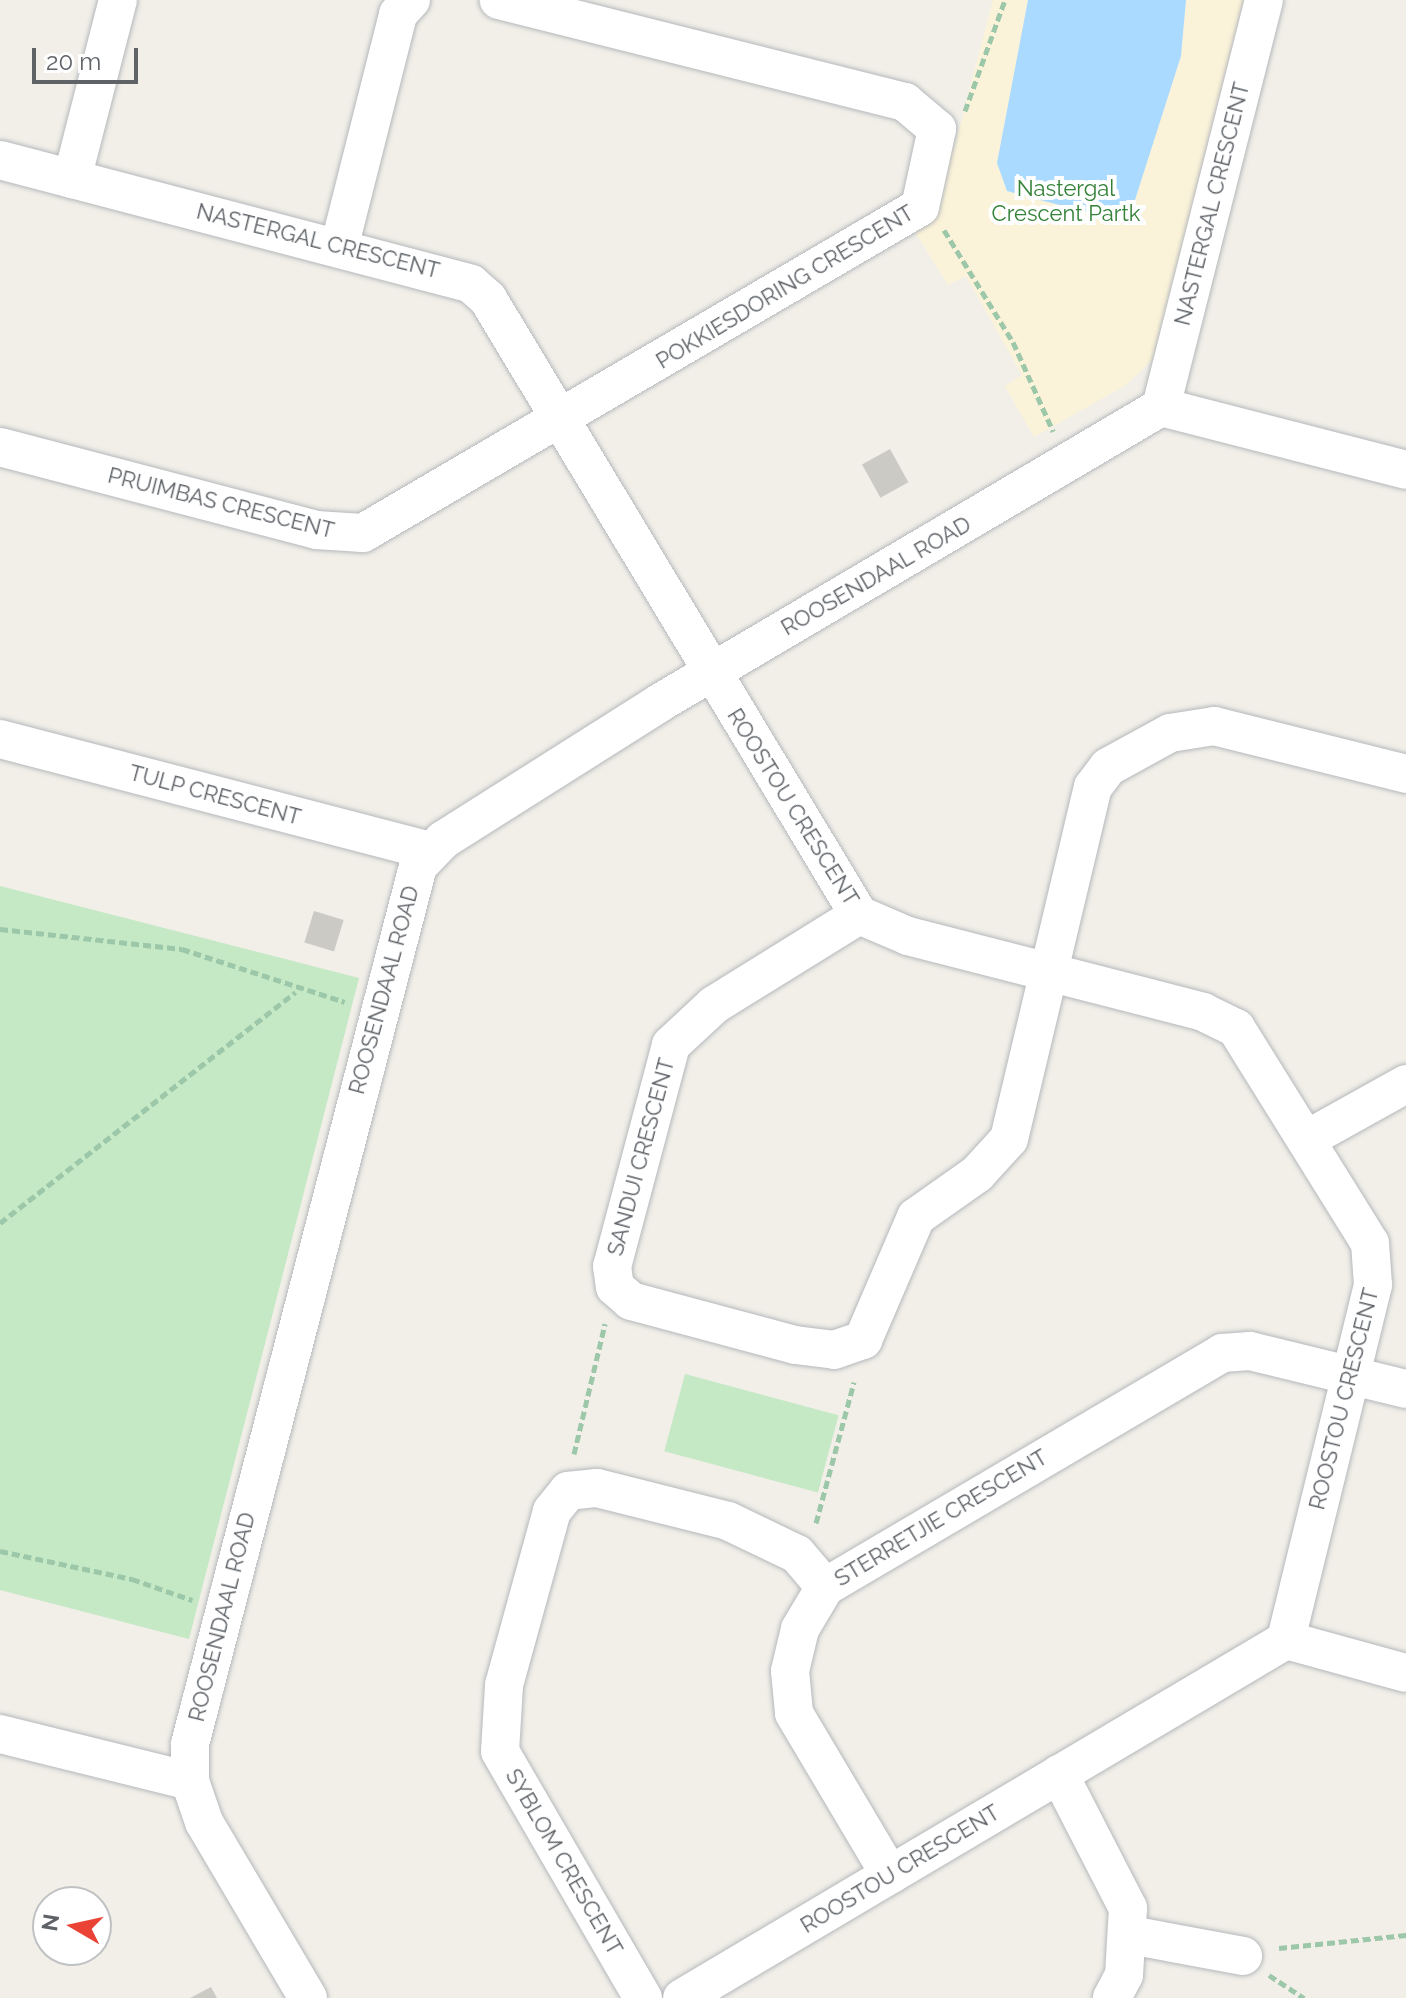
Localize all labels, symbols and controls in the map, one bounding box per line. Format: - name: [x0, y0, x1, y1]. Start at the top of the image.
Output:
- scale bar: [36, 32, 142, 82]
- text: 20 m: [46, 47, 101, 76]
- street label: NASTERGAL CRESCENT: [1169, 79, 1255, 329]
- park label: Nastergal Crescent Partk: [992, 175, 1140, 226]
- street label: NASTERGAL CRESCENT: [193, 198, 443, 284]
- street label: POKKIESDORING CRESCENT: [651, 199, 919, 375]
- street label: PRUIMBAS CRESCENT: [105, 462, 337, 544]
- street label: ROOSENDAAL ROAD: [776, 511, 976, 641]
- street label: ROOSTOU CRESCENT: [722, 704, 864, 910]
- street label: TULP CRESCENT: [126, 759, 304, 831]
- street label: ROOSENDAAL ROAD: [343, 883, 425, 1097]
- street label: SANDUI CRESCENT: [602, 1055, 680, 1259]
- street label: ROOSTOU CRESCENT: [1304, 1286, 1384, 1512]
- street label: STERRETJIE CRESCENT: [830, 1444, 1052, 1592]
- street label: ROOSENDAAL ROAD: [183, 1509, 261, 1725]
- street label: SYBLOM CRESCENT: [500, 1764, 628, 1960]
- street label: ROOSTOU CRESCENT: [796, 1799, 1004, 1939]
- north arrow: [32, 1886, 112, 1966]
- text: N: [36, 1912, 64, 1933]

